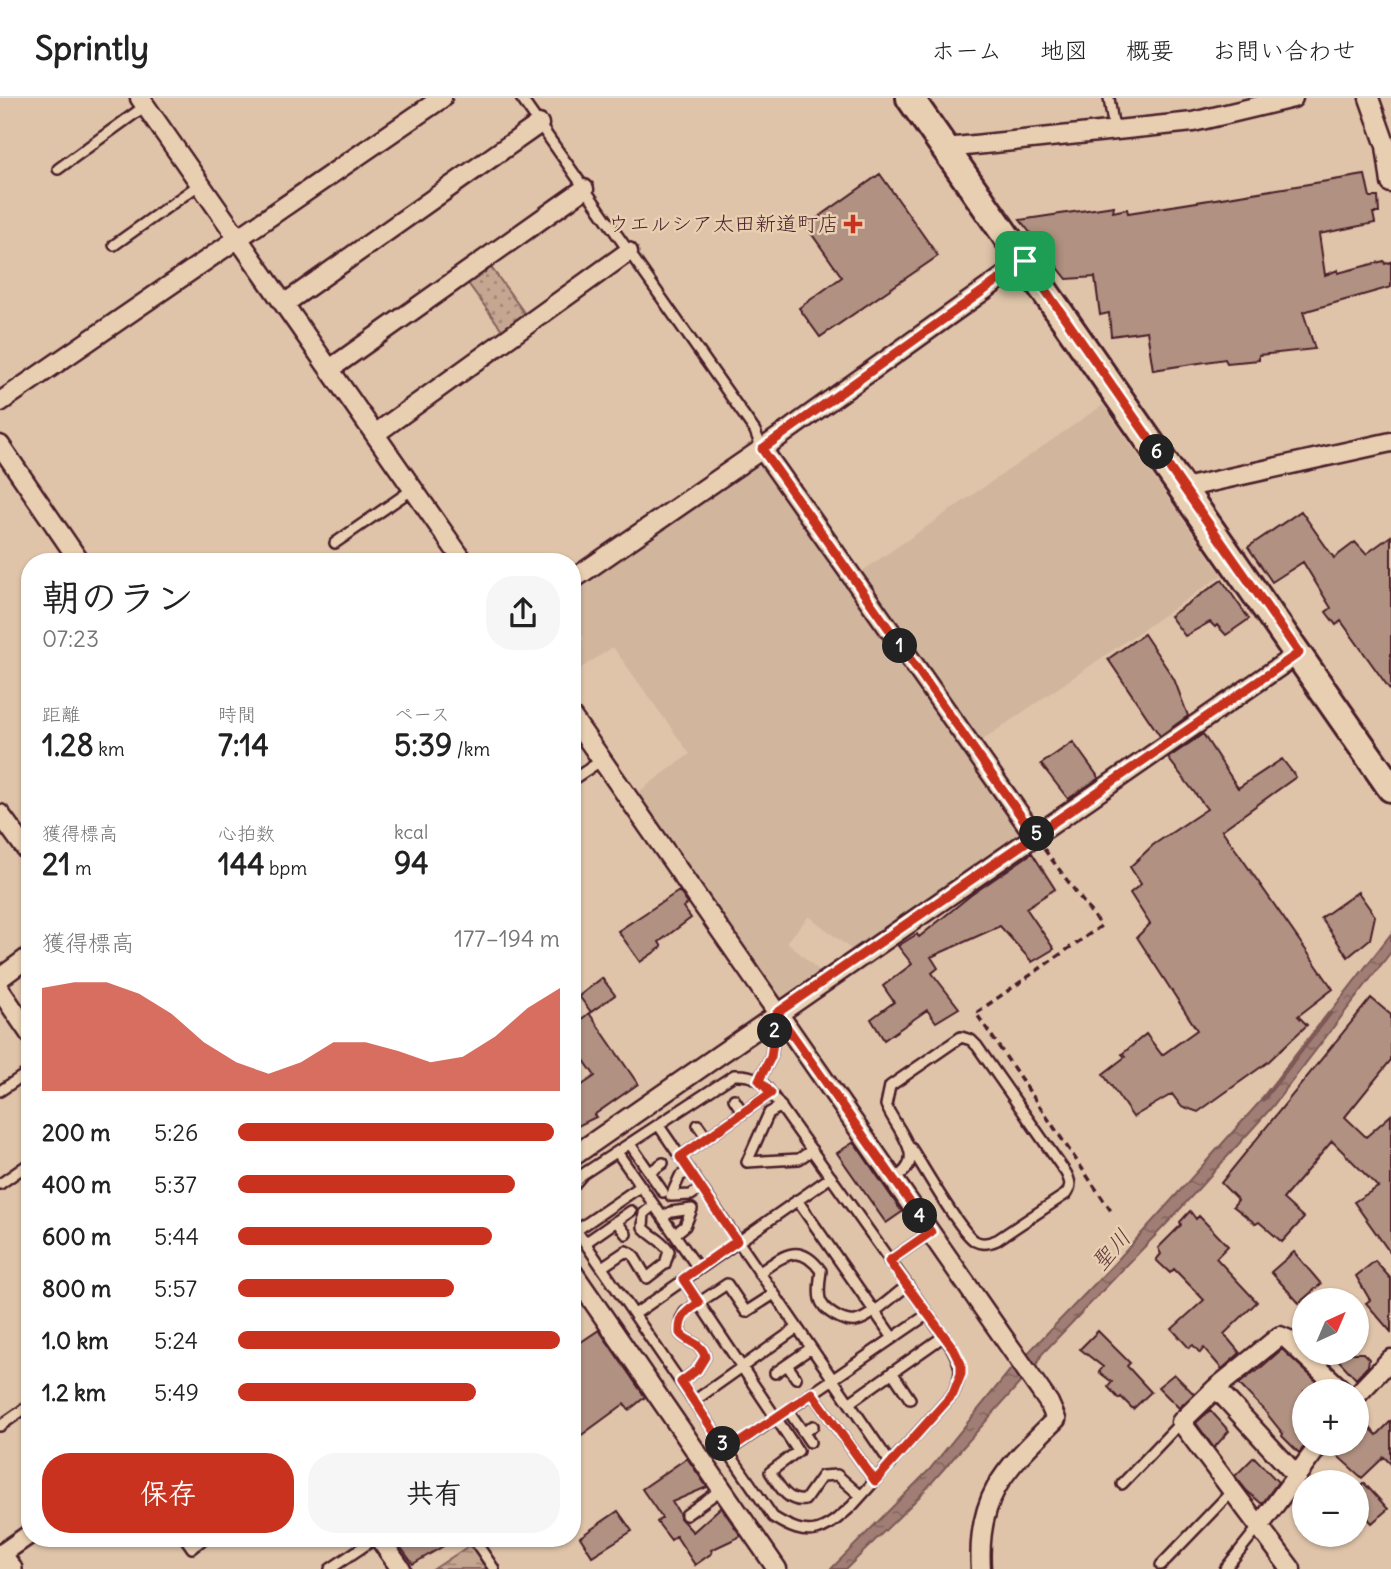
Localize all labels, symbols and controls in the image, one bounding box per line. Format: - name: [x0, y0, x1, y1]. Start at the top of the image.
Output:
- text: Sprintly: [35, 27, 149, 69]
- text: ホーム: [931, 35, 1002, 65]
- text: 地図: [1040, 35, 1088, 65]
- text: 概要: [1126, 35, 1174, 65]
- text: お問い合わせ: [1212, 35, 1356, 65]
- place label: ウエルシア太田新道町店: [608, 210, 839, 237]
- marker: ウエルシア太田新道町店: [845, 216, 861, 232]
- pin: [995, 231, 1055, 291]
- icon: arrive: [1006, 242, 1044, 280]
- pin: 6: [1140, 434, 1174, 470]
- text: 6: [1151, 439, 1162, 463]
- text: 朝のラン: [42, 574, 194, 621]
- button: share: [486, 576, 560, 650]
- text: 07:23: [42, 624, 99, 653]
- pin: 1: [883, 628, 918, 664]
- text: 1: [896, 633, 903, 657]
- text: 距離: [42, 702, 80, 726]
- text: 時間: [218, 702, 256, 726]
- text: ペース: [394, 702, 450, 726]
- text: 1.28: [42, 726, 94, 764]
- text: 7:14: [218, 726, 269, 764]
- text: 5:39: [394, 726, 452, 764]
- text: km: [94, 737, 125, 761]
- text: /km: [452, 737, 490, 761]
- pin: 5: [1020, 816, 1054, 852]
- text: kcal: [394, 820, 428, 844]
- text: 獲得標高: [42, 821, 118, 845]
- text: 心拍数: [218, 821, 275, 845]
- text: 5: [1031, 821, 1042, 845]
- text: 94: [394, 844, 429, 882]
- text: 21: [42, 845, 70, 883]
- text: 144: [218, 845, 265, 883]
- text: m: [70, 856, 92, 880]
- text: bpm: [265, 856, 307, 880]
- text: 177–194 m: [454, 924, 560, 953]
- text: 獲得標高: [42, 928, 134, 957]
- pin: 2: [758, 1014, 792, 1048]
- text: 2: [769, 1018, 780, 1042]
- text: 200 m: [42, 1118, 111, 1147]
- text: 5:26: [154, 1118, 198, 1147]
- text: 400 m: [42, 1170, 111, 1199]
- text: 5:37: [154, 1170, 197, 1199]
- pin: 4: [902, 1198, 937, 1234]
- text: 4: [914, 1203, 925, 1227]
- text: 600 m: [42, 1222, 111, 1251]
- text: 5:44: [154, 1222, 199, 1251]
- water label: 聖川: [1085, 1223, 1137, 1277]
- text: 800 m: [42, 1274, 111, 1303]
- text: 5:57: [154, 1274, 197, 1303]
- north arrow: [1292, 1288, 1368, 1365]
- map controls: [1292, 1288, 1369, 1547]
- text: 1.0 km: [42, 1326, 108, 1355]
- text: 5:24: [154, 1326, 198, 1355]
- text: 1.2 km: [42, 1378, 106, 1407]
- text: 5:49: [154, 1378, 199, 1407]
- button: +: [1292, 1379, 1369, 1456]
- pin: 3: [706, 1426, 740, 1462]
- text: 3: [717, 1431, 728, 1455]
- button: 保存: [42, 1453, 294, 1533]
- button: 共有: [308, 1453, 560, 1533]
- button: −: [1292, 1470, 1369, 1547]

